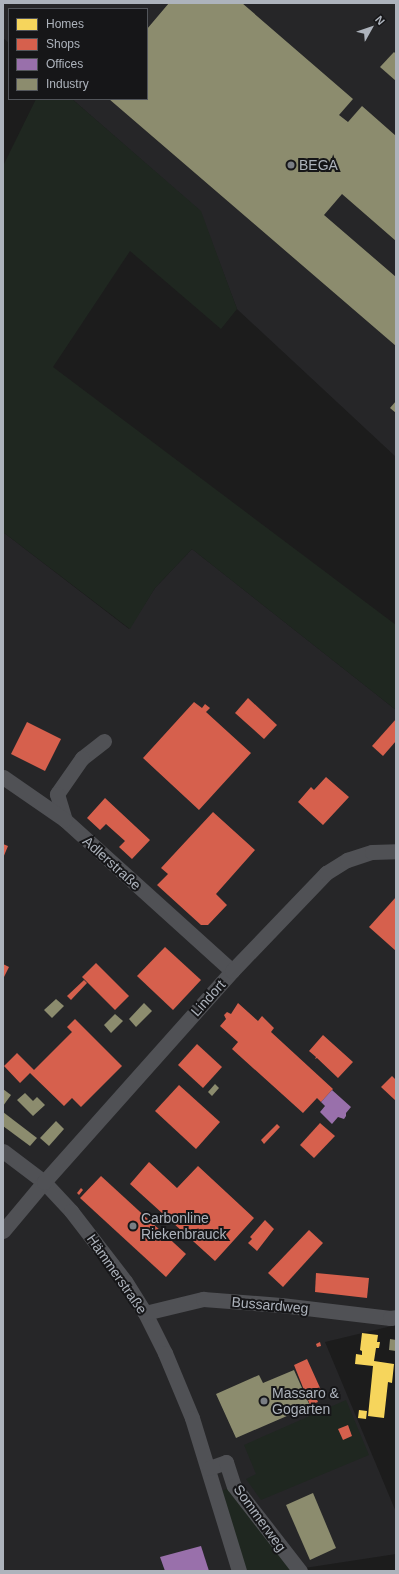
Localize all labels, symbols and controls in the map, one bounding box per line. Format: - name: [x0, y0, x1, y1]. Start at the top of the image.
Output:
- legend: [8, 8, 148, 100]
- north arrow: [351, 8, 391, 48]
- text: N: [373, 13, 387, 27]
- text: Homes: [46, 17, 84, 31]
- text: Shops: [46, 37, 80, 51]
- text: Offices: [46, 57, 83, 71]
- text: Industry: [46, 77, 89, 91]
- place label: BEGA: [299, 157, 338, 173]
- marker: BEGA: [286, 160, 296, 170]
- street label: Adlerstraße: [79, 833, 145, 893]
- street label: Lindort: [187, 976, 229, 1020]
- place label: Carbonline Riekenbrauck: [141, 1210, 227, 1242]
- marker: Carbonline Riekenbrauck: [128, 1221, 138, 1231]
- street label: Hämmerstraße: [83, 1231, 151, 1317]
- street label: Bussardweg: [231, 1293, 309, 1317]
- place label: Massaro & Gogarten: [272, 1385, 339, 1418]
- marker: Massaro & Gogarten: [259, 1396, 269, 1406]
- street label: Sommerweg: [230, 1481, 290, 1555]

